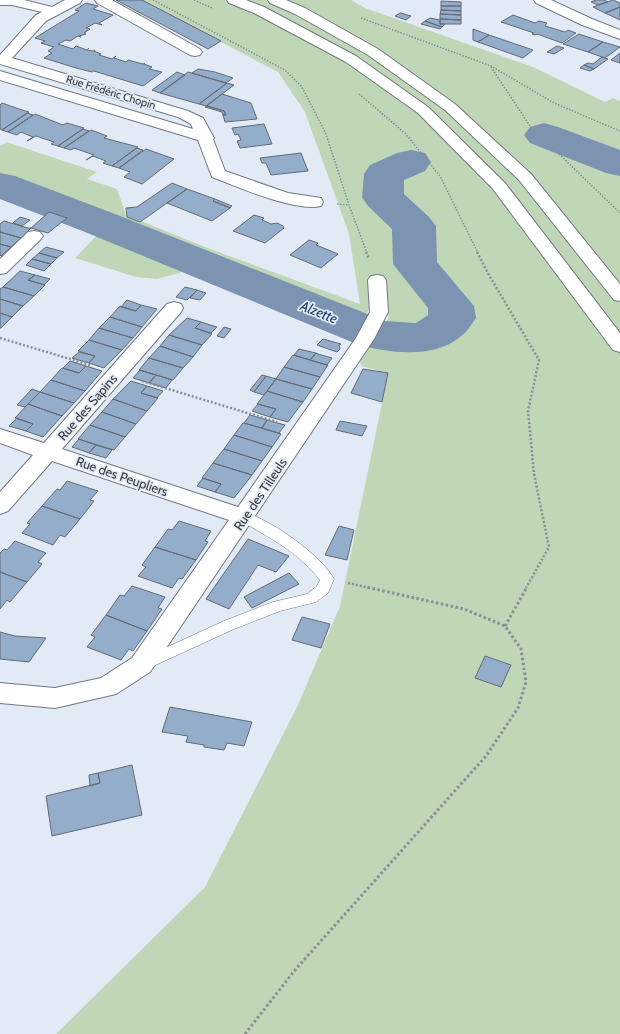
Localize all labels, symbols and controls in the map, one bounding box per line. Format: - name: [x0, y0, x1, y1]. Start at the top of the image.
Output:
- street label: Rue Frédéric Chopin: [64, 72, 158, 112]
- water label: Alzette: [297, 296, 341, 328]
- street label: Rue des Sapins: [54, 370, 121, 443]
- street label: Rue des Peupliers: [74, 453, 171, 499]
- street label: Rue des Tilleuls: [230, 454, 290, 533]

